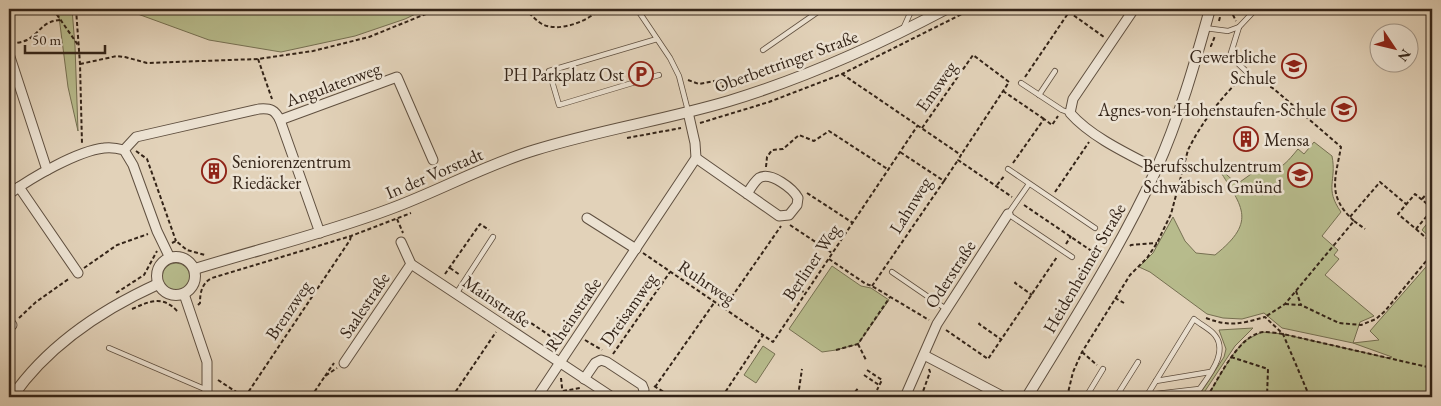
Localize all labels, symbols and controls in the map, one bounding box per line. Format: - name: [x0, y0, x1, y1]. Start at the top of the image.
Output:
- scale bar: [25, 22, 105, 54]
- north arrow: [1368, 22, 1418, 72]
- street label: Oberbettringer Straße: [711, 24, 861, 98]
- text: 50 m: [32, 30, 61, 49]
- place label: Gewerbliche Schule: [1190, 45, 1276, 89]
- text: N: [1394, 46, 1415, 66]
- school or university icon: Gewerbliche Schule: [1281, 53, 1307, 79]
- street label: Angulatenweg: [282, 56, 384, 112]
- street label: Emsweg: [910, 56, 962, 116]
- parking icon: PH Parkplatz Ost: [628, 61, 654, 87]
- place label: PH Parkplatz Ost: [503, 63, 624, 86]
- school or university icon: Agnes-von-Hohenstaufen-Schule: [1331, 96, 1357, 122]
- place label: Agnes-von-Hohenstaufen-Schule: [1097, 98, 1326, 121]
- building icon: Mensa: [1233, 126, 1259, 152]
- place label: Mensa: [1264, 128, 1310, 151]
- street label: In der Vorstadt: [382, 142, 486, 204]
- place label: Seniorenzentrum Riedäcker: [232, 150, 351, 194]
- place label: Berufsschulzentrum Schwäbisch Gmünd: [1143, 154, 1283, 198]
- building icon: Seniorenzentrum Riedäcker: [201, 158, 227, 184]
- school or university icon: Berufsschulzentrum Schwäbisch Gmünd: [1287, 162, 1313, 188]
- street label: Lahnweg: [884, 172, 936, 238]
- street label: Heidenheimer Straße: [1037, 199, 1131, 337]
- street label: Berliner Weg: [777, 219, 845, 305]
- street label: Oderstraße: [919, 236, 981, 312]
- street label: Ruhrweg: [674, 254, 740, 310]
- street label: Saalestraße: [334, 268, 394, 342]
- street label: Dreisamweg: [594, 268, 662, 350]
- street label: Mainstraße: [458, 270, 536, 332]
- street label: Rheinstraße: [540, 273, 606, 355]
- street label: Brenzweg: [260, 276, 316, 344]

